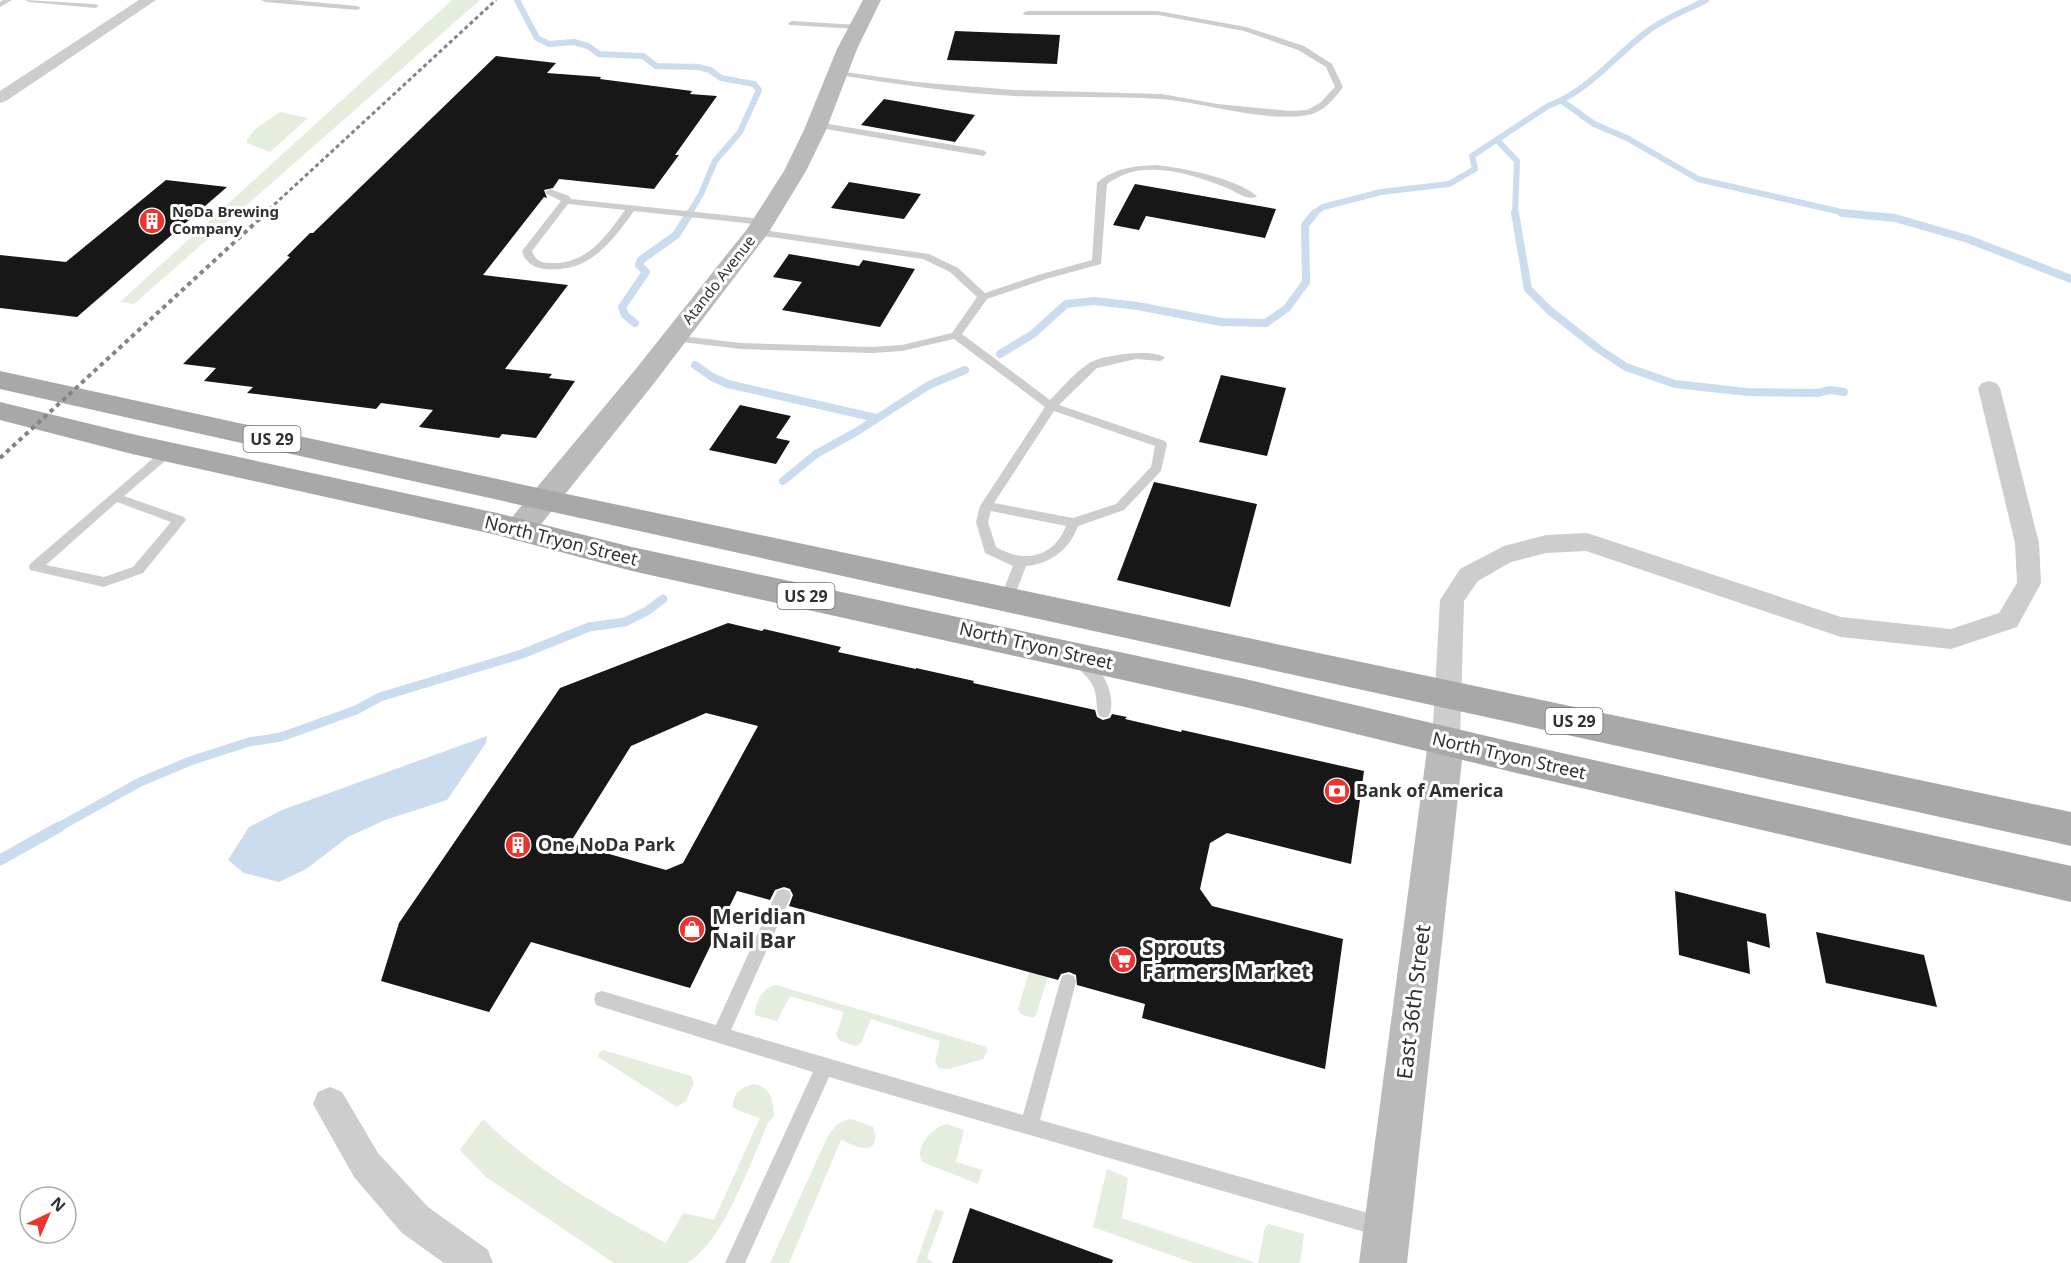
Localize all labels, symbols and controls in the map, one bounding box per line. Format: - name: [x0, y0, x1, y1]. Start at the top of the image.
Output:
- place label: NoDa Brewing Company: [172, 201, 279, 238]
- building icon: NoDa Brewing Company: [137, 206, 167, 236]
- street label: Atando Avenue: [677, 231, 759, 328]
- road number: US 29: [244, 426, 300, 452]
- street label: North Tryon Street: [482, 509, 641, 571]
- road number: US 29: [778, 583, 834, 609]
- street label: North Tryon Street: [957, 616, 1116, 674]
- road number: US 29: [1546, 708, 1602, 734]
- street label: North Tryon Street: [1430, 726, 1589, 784]
- bank icon: Bank of America: [1322, 776, 1352, 806]
- place label: Bank of America: [1356, 778, 1503, 802]
- building icon: One NoDa Park: [503, 830, 533, 860]
- place label: One NoDa Park: [538, 832, 676, 856]
- place label: Meridian Nail Bar: [712, 902, 806, 954]
- shop icon: Meridian Nail Bar: [677, 914, 707, 944]
- street label: East 36th Street: [1390, 923, 1436, 1081]
- place label: Sprouts Farmers Market: [1142, 933, 1310, 985]
- supermarket icon: Sprouts Farmers Market: [1108, 945, 1138, 975]
- north arrow: [18, 1185, 78, 1245]
- text: N: [46, 1192, 71, 1217]

